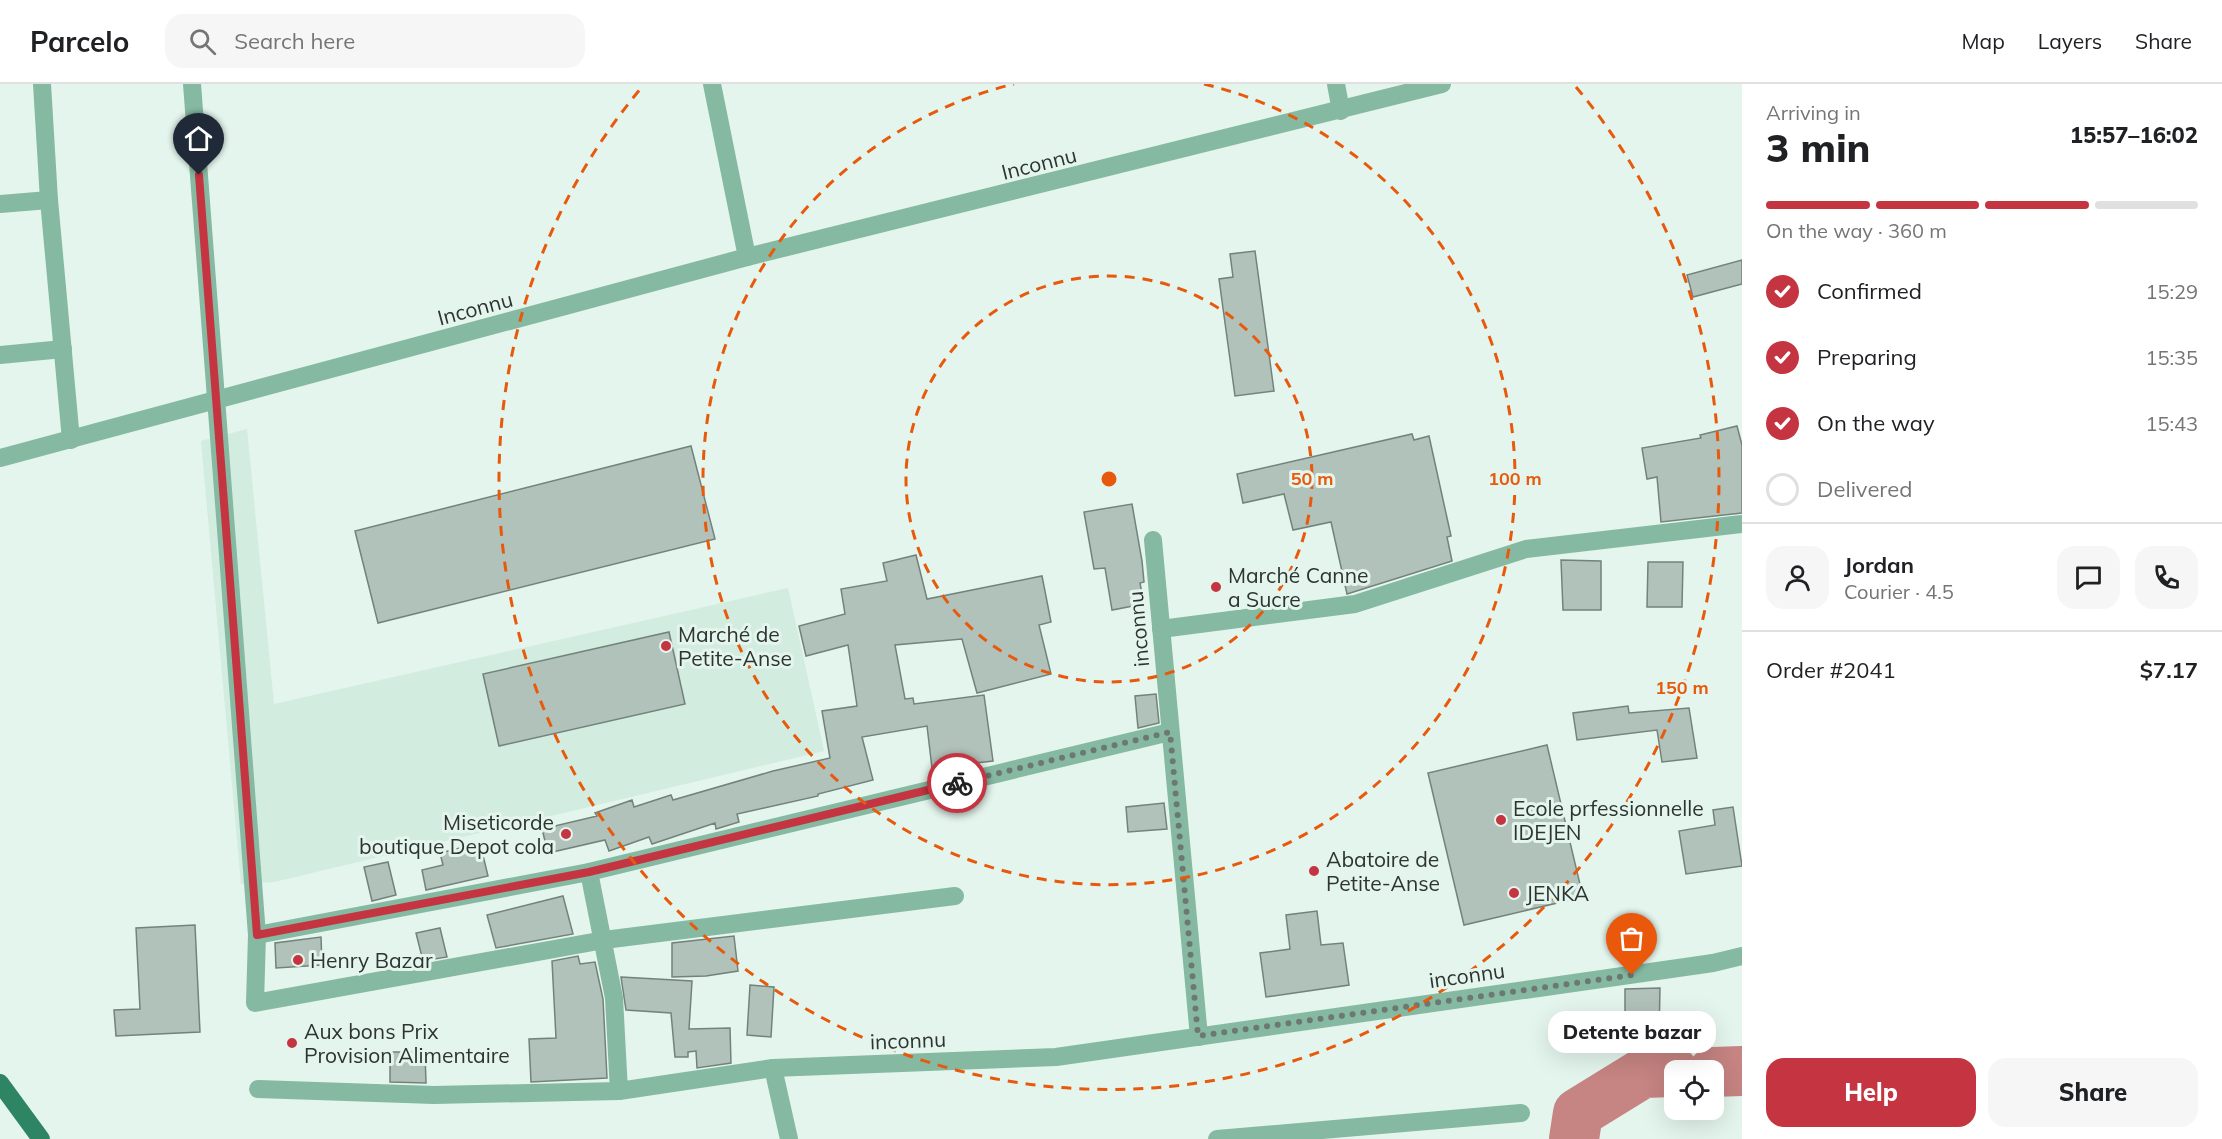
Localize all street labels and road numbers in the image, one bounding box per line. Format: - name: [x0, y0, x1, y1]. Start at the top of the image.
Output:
- street label: Inconnu: [999, 141, 1079, 185]
- street label: Inconnu: [435, 286, 515, 330]
- street label: inconnu: [1122, 590, 1154, 668]
- street label: inconnu: [1427, 957, 1507, 993]
- street label: inconnu: [869, 1026, 947, 1054]

